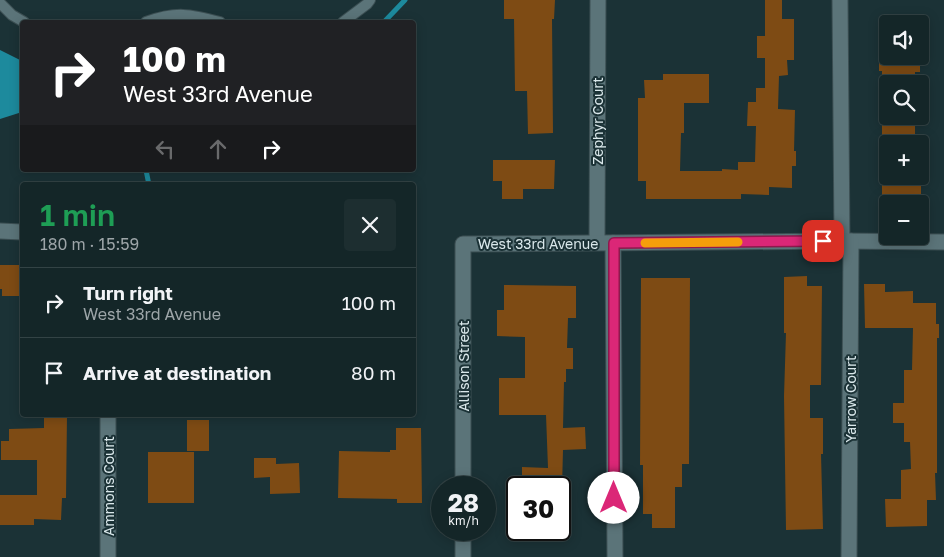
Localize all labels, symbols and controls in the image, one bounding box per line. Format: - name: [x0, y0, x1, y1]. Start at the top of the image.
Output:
- map controls: [879, 15, 929, 245]
- button: sound: [879, 15, 929, 65]
- text: 100 m: [123, 38, 226, 80]
- icon: right: [40, 40, 105, 105]
- button: search: [879, 75, 929, 125]
- street label: Zephyr Court: [589, 77, 606, 165]
- text: West 33rd Avenue: [123, 80, 313, 107]
- icon: left: [151, 135, 179, 163]
- icon: ahead: [204, 135, 232, 163]
- icon: right: [257, 135, 285, 163]
- button: +: [879, 135, 929, 185]
- button: −: [879, 195, 929, 245]
- text: 1 min: [40, 197, 115, 233]
- button: close: [344, 199, 396, 251]
- pin: [802, 220, 844, 262]
- icon: arrive: [809, 227, 837, 255]
- text: 180 m · 15:59: [40, 234, 139, 254]
- street label: West 33rd Avenue: [478, 235, 598, 252]
- text: Turn right: [83, 281, 173, 304]
- icon: right: [40, 289, 68, 317]
- text: 100 m: [342, 291, 396, 314]
- text: West 33rd Avenue: [83, 304, 221, 324]
- street label: Allison Street: [455, 320, 472, 412]
- street label: Yarrow Court: [842, 355, 859, 443]
- icon: arrive: [40, 359, 68, 387]
- text: Arrive at destination: [83, 361, 271, 384]
- text: 80 m: [351, 361, 396, 384]
- street label: Ammons Court: [100, 436, 117, 536]
- position arrow: [587, 471, 639, 523]
- speed limit sign: 30: [506, 476, 571, 541]
- text: 28: [448, 487, 479, 518]
- text: km/h: [448, 513, 479, 528]

